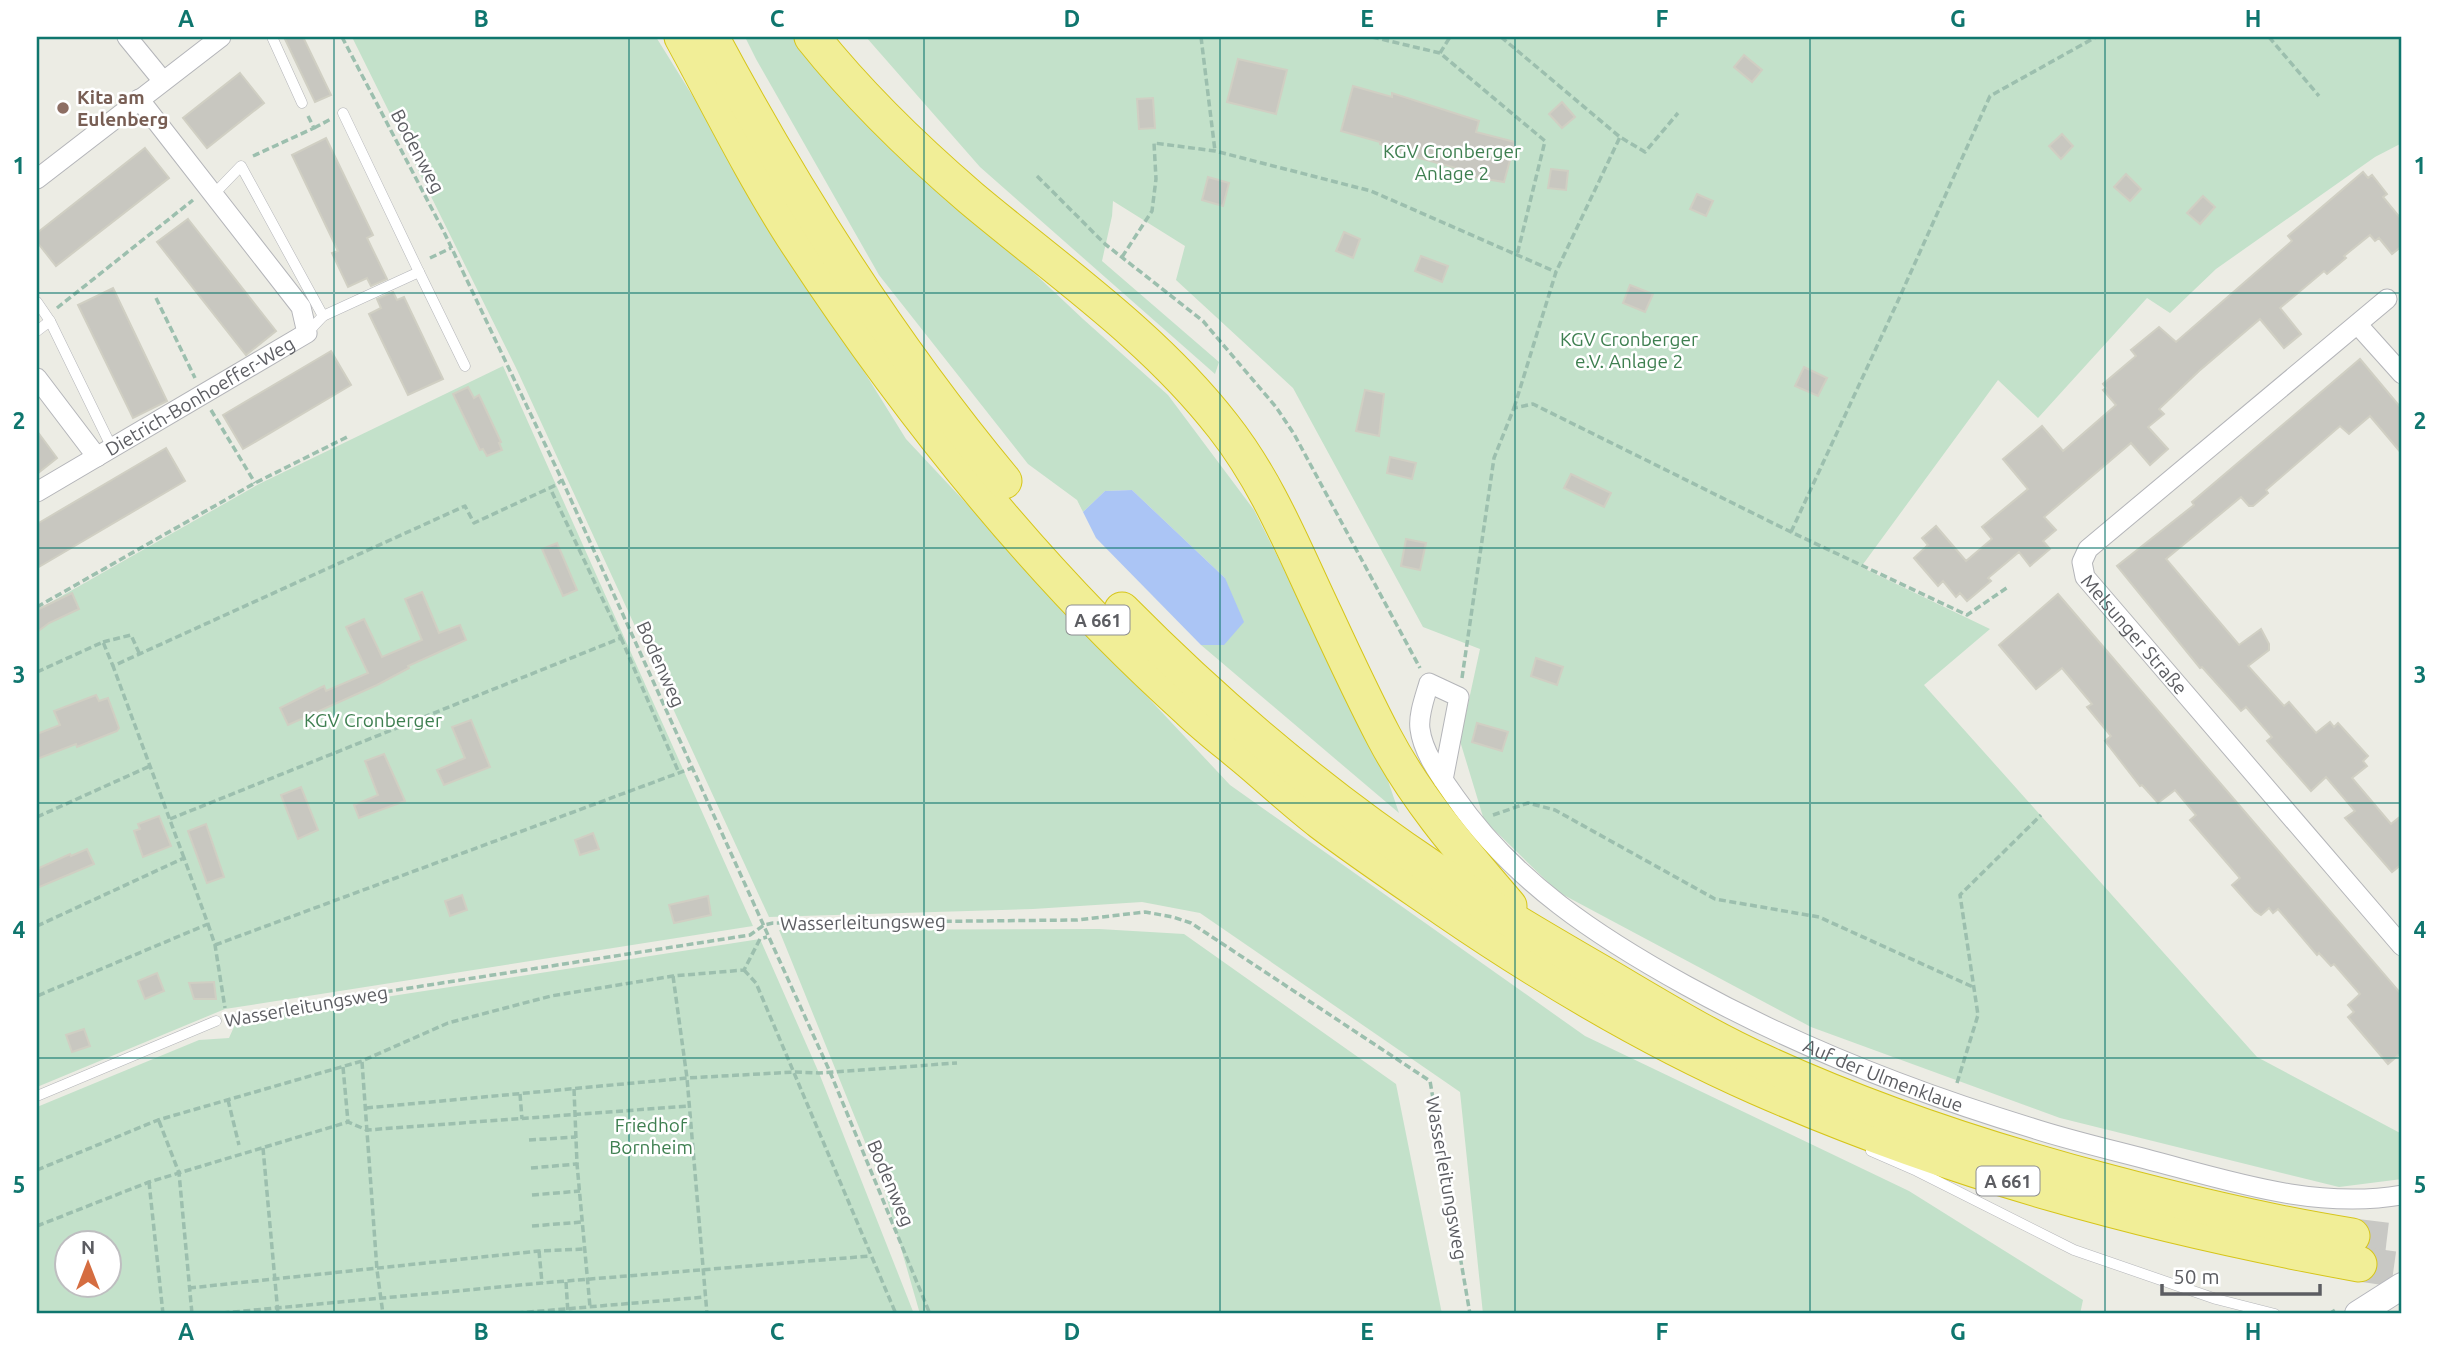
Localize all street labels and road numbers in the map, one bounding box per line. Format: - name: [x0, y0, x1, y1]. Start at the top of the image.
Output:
- street label: Bodenweg: [387, 105, 449, 197]
- street label: Dietrich-Bonhoeffer-Weg: [101, 332, 298, 460]
- street label: Melsunger Straße: [2077, 570, 2192, 699]
- road number: A 661: [1066, 606, 1130, 634]
- street label: Bodenweg: [632, 618, 690, 710]
- street label: Wasserleitungsweg: [780, 910, 946, 934]
- street label: Wasserleitungsweg: [222, 981, 390, 1031]
- street label: Auf der Ulmenklaue: [1800, 1034, 1966, 1116]
- street label: Wasserleitungsweg: [1422, 1094, 1472, 1262]
- street label: Bodenweg: [863, 1136, 919, 1230]
- road number: A 661: [1976, 1166, 2039, 1196]

